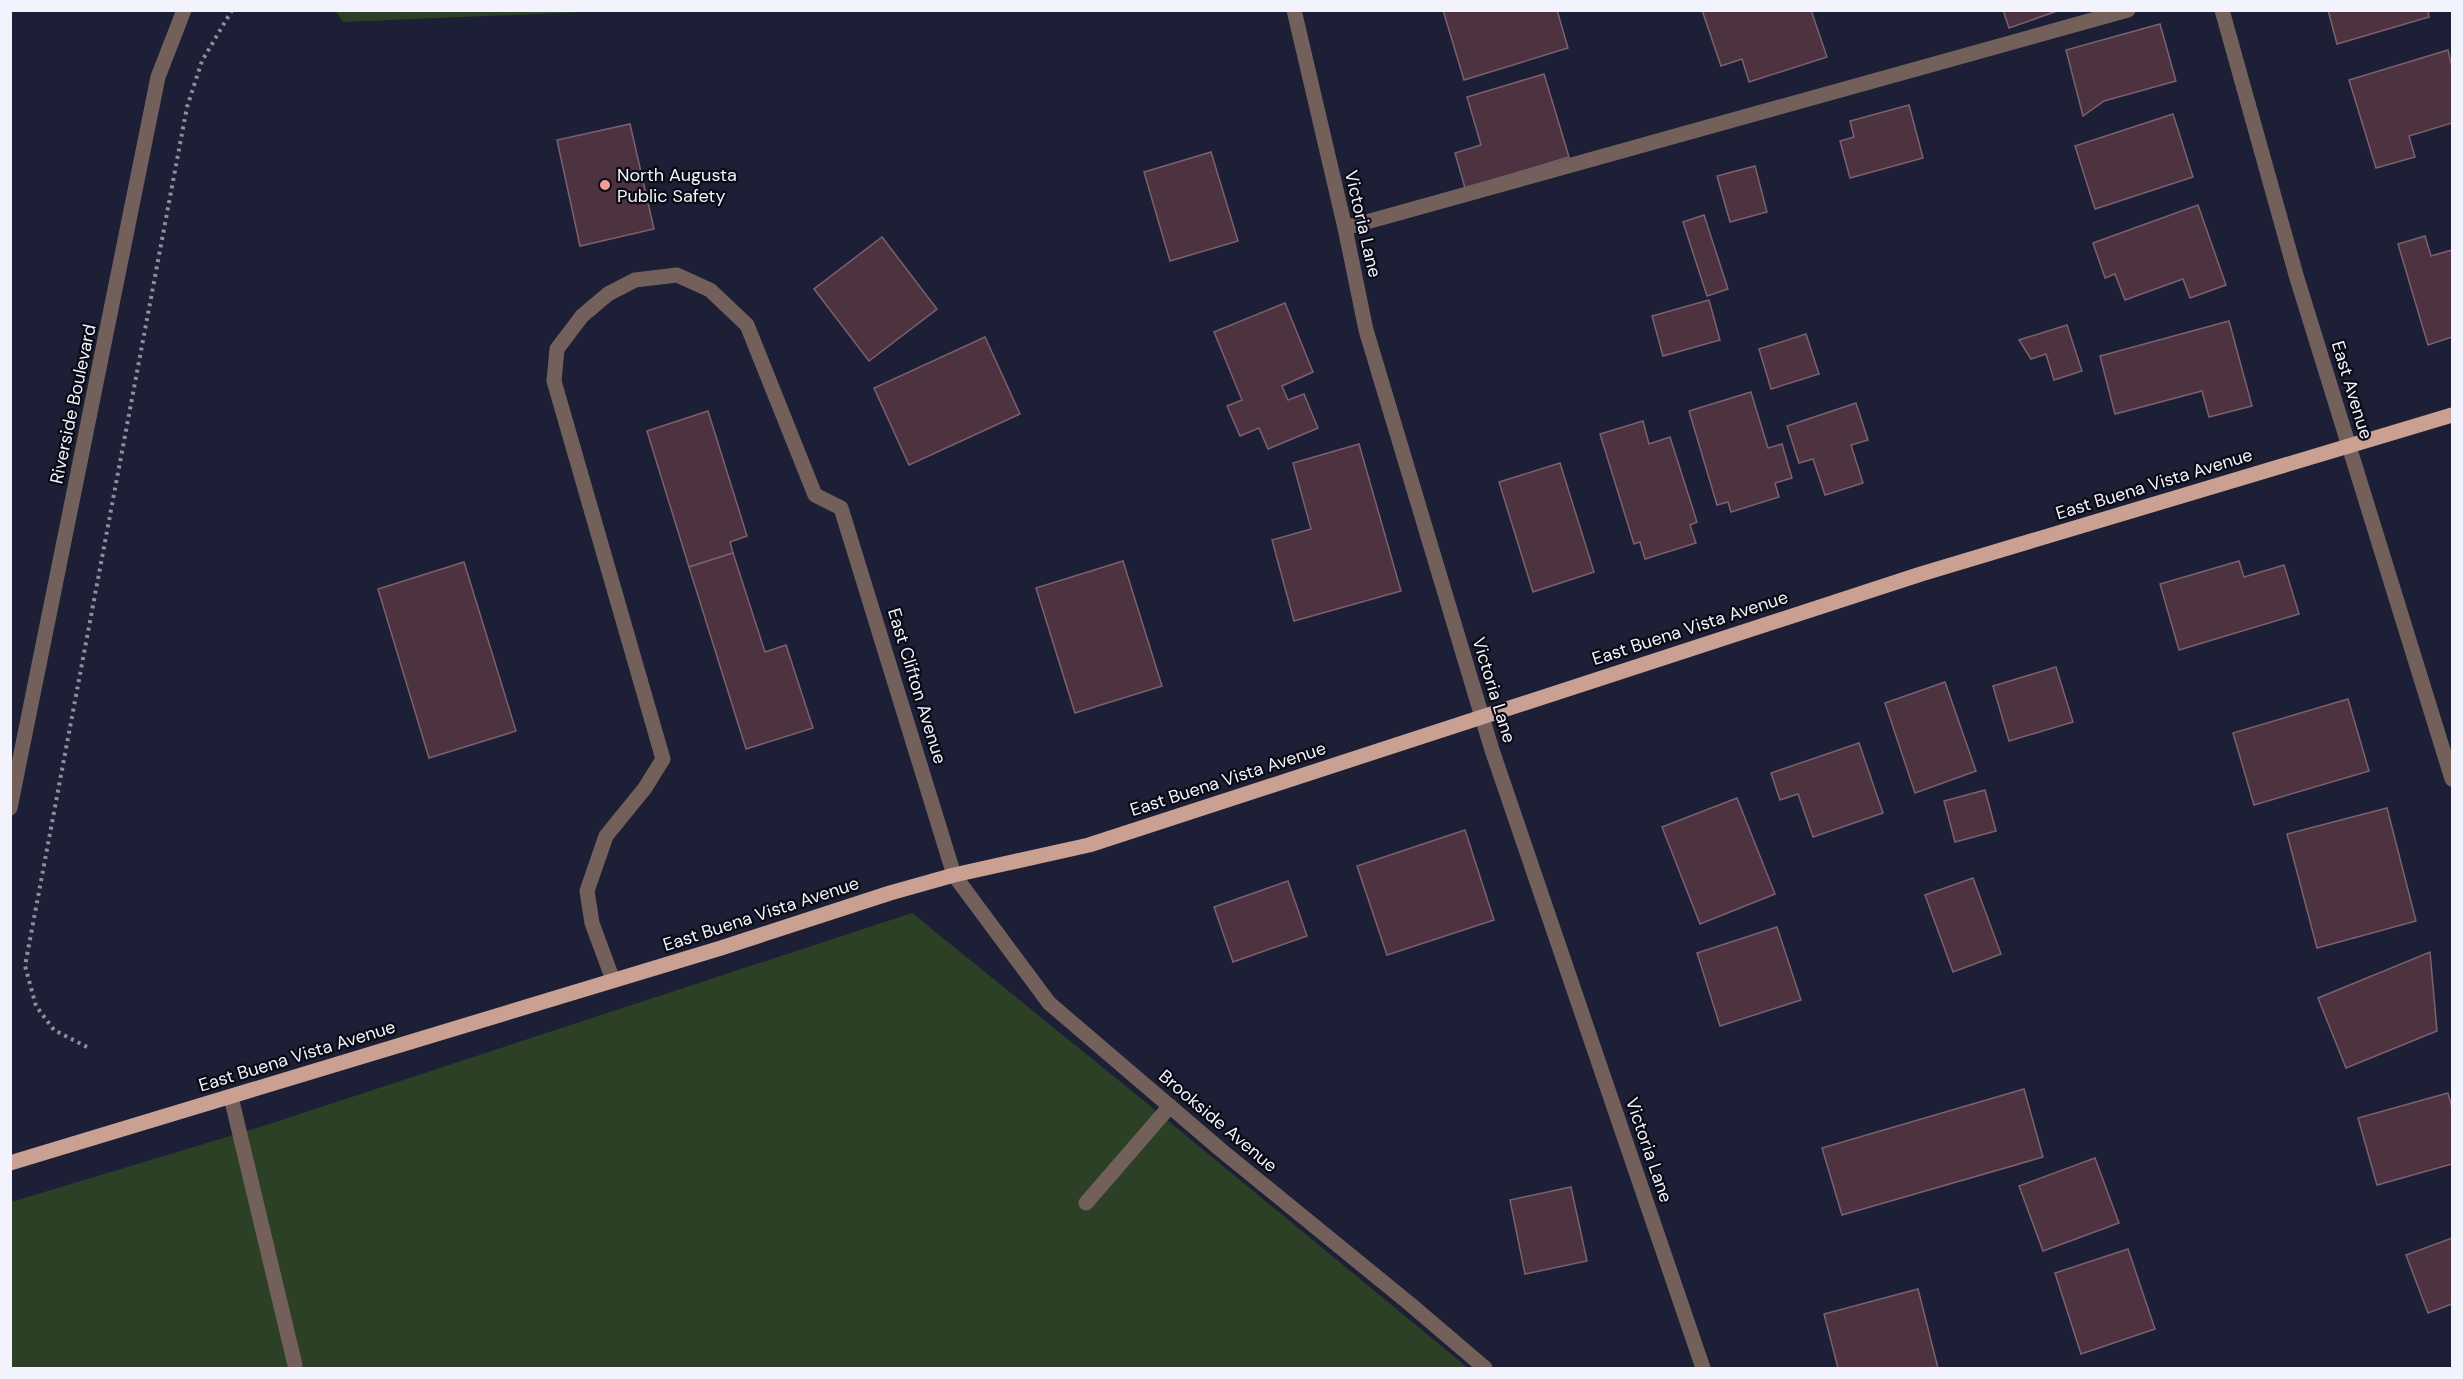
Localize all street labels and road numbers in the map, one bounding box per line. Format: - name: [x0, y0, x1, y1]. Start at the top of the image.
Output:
- street label: Victoria Lane: [1339, 168, 1387, 280]
- street label: Riverside Boulevard: [44, 322, 102, 486]
- street label: East Avenue: [2326, 338, 2378, 442]
- street label: East Buena Vista Avenue: [2053, 443, 2255, 525]
- street label: East Buena Vista Avenue: [1589, 585, 1791, 671]
- street label: East Clifton Avenue: [882, 605, 952, 767]
- street label: Victoria Lane: [1467, 634, 1521, 746]
- street label: East Buena Vista Avenue: [1127, 736, 1329, 822]
- street label: East Buena Vista Avenue: [660, 871, 862, 957]
- street label: East Buena Vista Avenue: [196, 1015, 398, 1097]
- street label: Brookside Avenue: [1154, 1064, 1282, 1178]
- street label: Victoria Lane: [1620, 1094, 1678, 1206]

